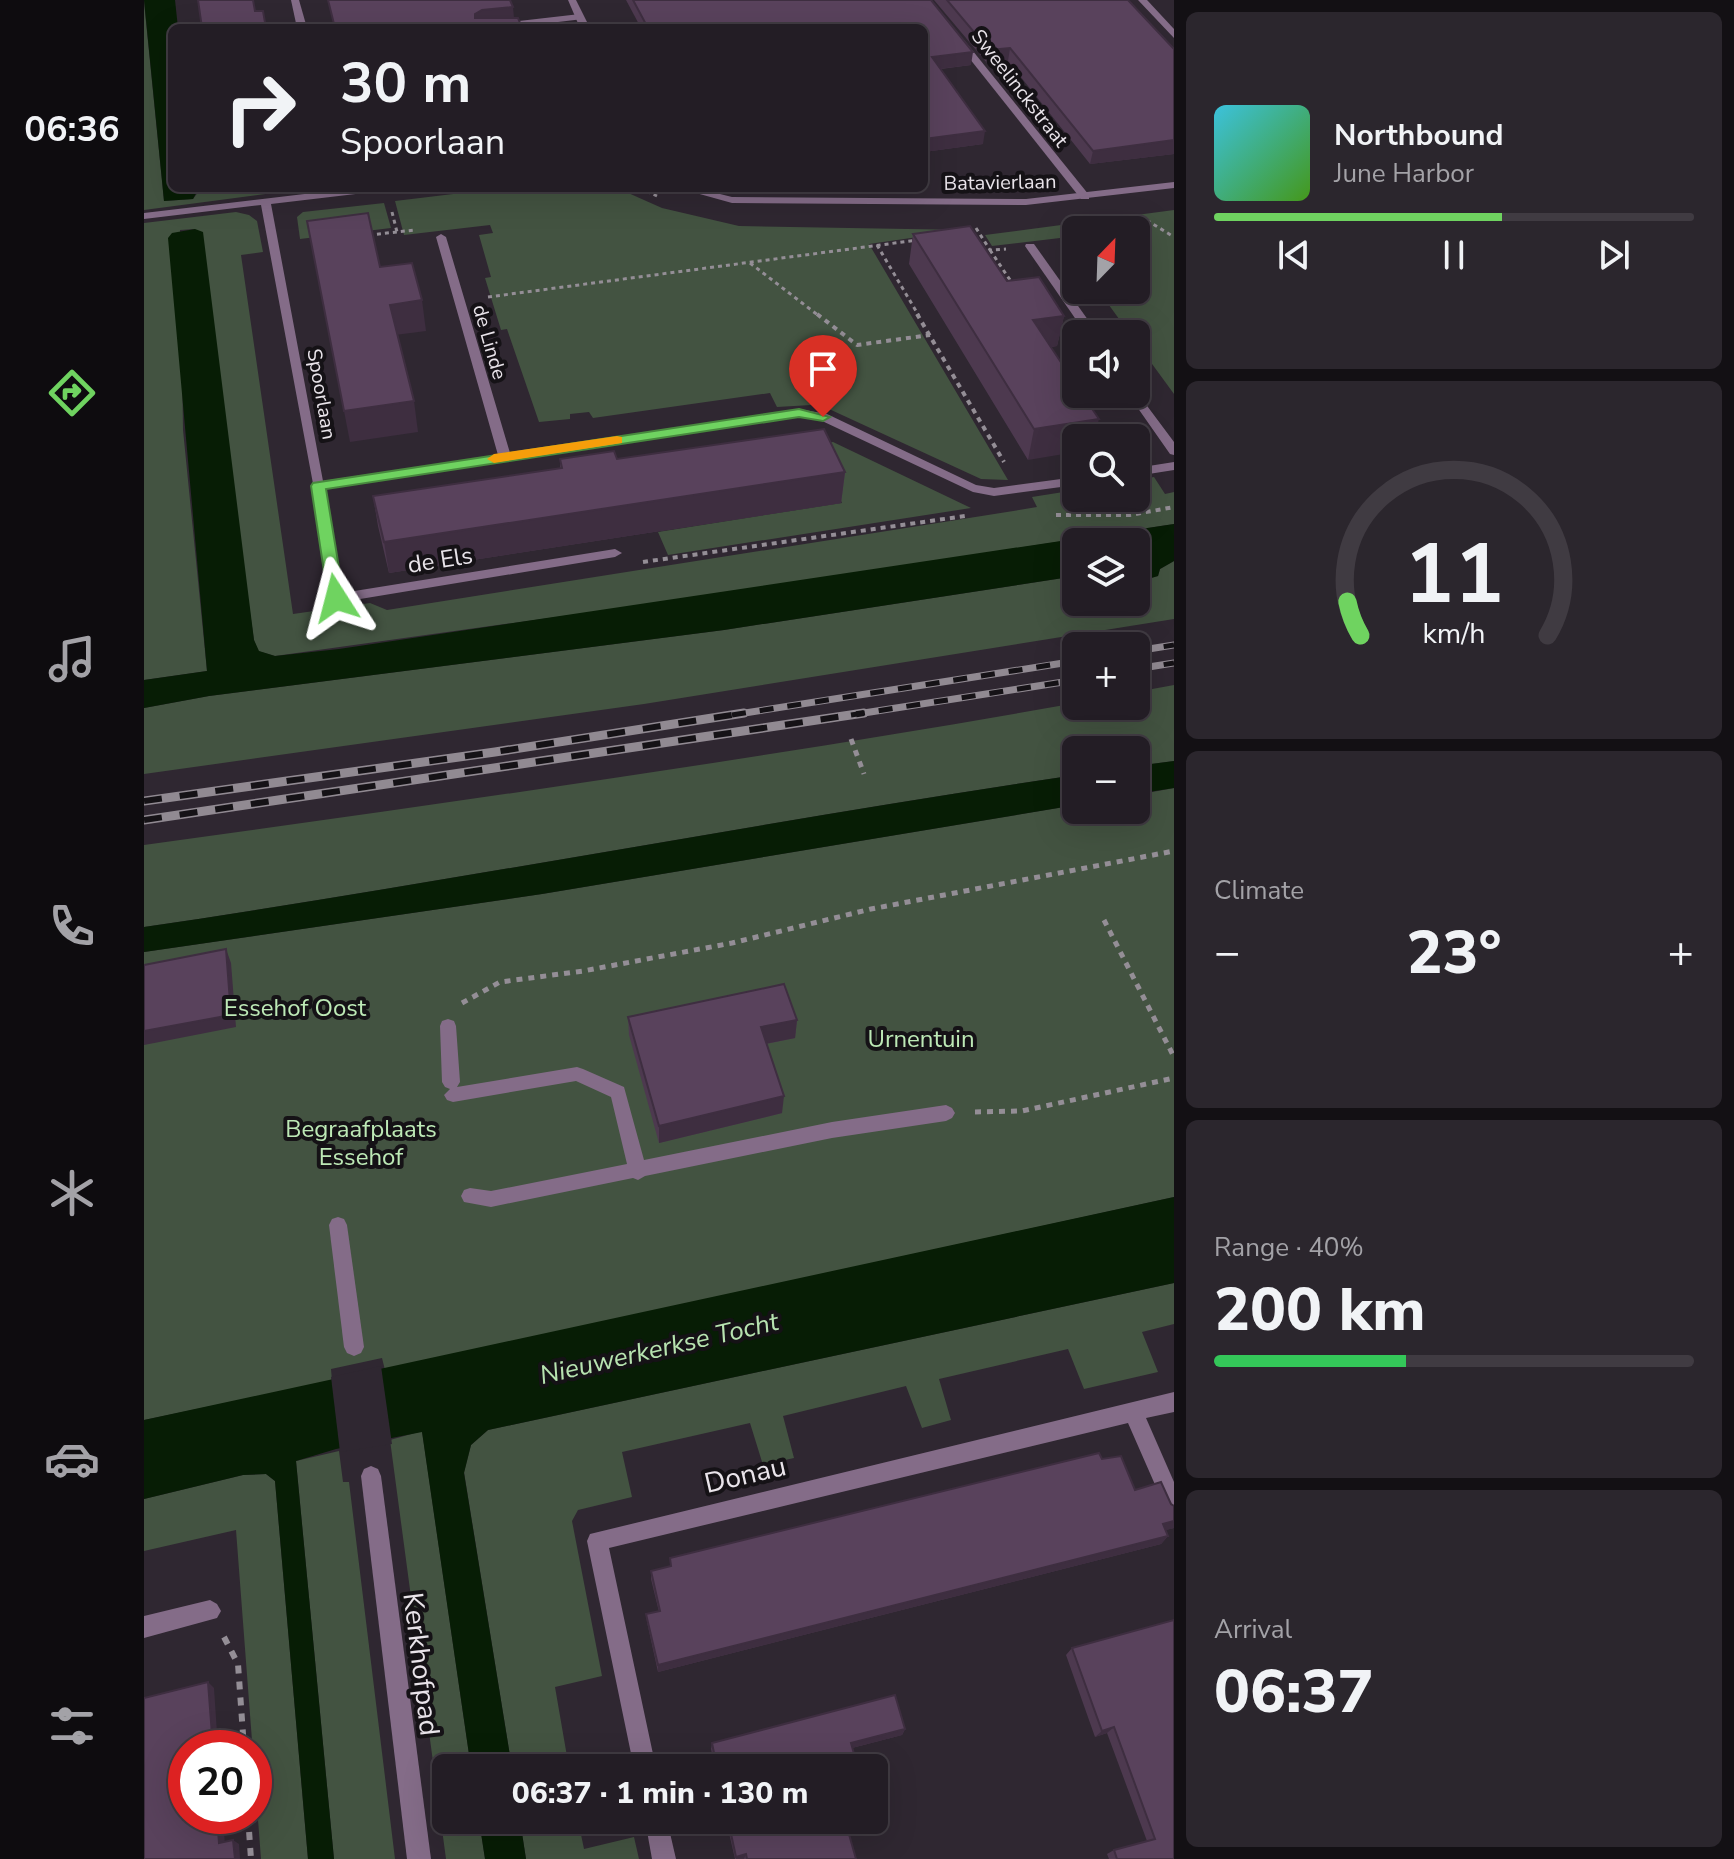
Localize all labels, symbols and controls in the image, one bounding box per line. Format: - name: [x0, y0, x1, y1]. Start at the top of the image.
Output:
- street label: Sweelinckstraat: [965, 24, 1075, 154]
- text: 30 m: [340, 45, 471, 122]
- icon: right: [208, 56, 312, 160]
- text: 06:36: [24, 105, 120, 154]
- text: Northbound: [1334, 115, 1504, 156]
- text: Spoorlaan: [340, 118, 505, 167]
- text: June Harbor: [1334, 156, 1474, 191]
- street label: Batavierlaan: [943, 168, 1057, 197]
- north arrow: [1062, 216, 1150, 304]
- map controls: [1062, 216, 1150, 824]
- icon: previous: [1272, 233, 1316, 277]
- icon: pause: [1432, 233, 1476, 277]
- icon: next: [1592, 233, 1636, 277]
- street label: de Linde: [466, 302, 513, 383]
- button: sound: [1062, 320, 1150, 408]
- pin: [789, 335, 857, 417]
- street label: Spoorlaan: [300, 347, 343, 442]
- icon: arrive: [801, 347, 845, 391]
- icon: directions: [44, 365, 100, 421]
- button: search: [1062, 424, 1150, 512]
- text: 11: [1404, 518, 1504, 631]
- button: layers: [1062, 528, 1150, 616]
- street label: de Els: [405, 539, 475, 581]
- position arrow: [294, 556, 378, 640]
- text: km/h: [1423, 614, 1485, 653]
- icon: music: [44, 631, 100, 687]
- button: +: [1062, 632, 1150, 720]
- button: −: [1062, 736, 1150, 824]
- text: Climate: [1214, 873, 1304, 908]
- icon: phone: [44, 898, 100, 954]
- text: 23°: [1406, 912, 1502, 994]
- text: −: [1214, 923, 1240, 983]
- text: +: [1668, 923, 1694, 983]
- park label: Essehof Oost: [224, 992, 367, 1024]
- park label: Urnentuin: [867, 1023, 975, 1055]
- park label: Begraafplaats Essehof: [285, 1113, 437, 1173]
- icon: climate: [44, 1165, 100, 1221]
- text: Range · 40%: [1214, 1230, 1364, 1265]
- text: 200 km: [1214, 1269, 1426, 1351]
- water label: Nieuwerkerkse Tocht: [536, 1304, 783, 1393]
- icon: car: [44, 1431, 100, 1487]
- street label: Donau: [701, 1447, 790, 1503]
- street label: Kerkhofpad: [393, 1590, 449, 1738]
- text: Arrival: [1214, 1612, 1292, 1647]
- text: 06:37: [1214, 1651, 1374, 1733]
- icon: filters: [44, 1698, 100, 1754]
- speed limit sign: 20: [168, 1730, 272, 1834]
- text: 06:37 · 1 min · 130 m: [512, 1773, 808, 1814]

